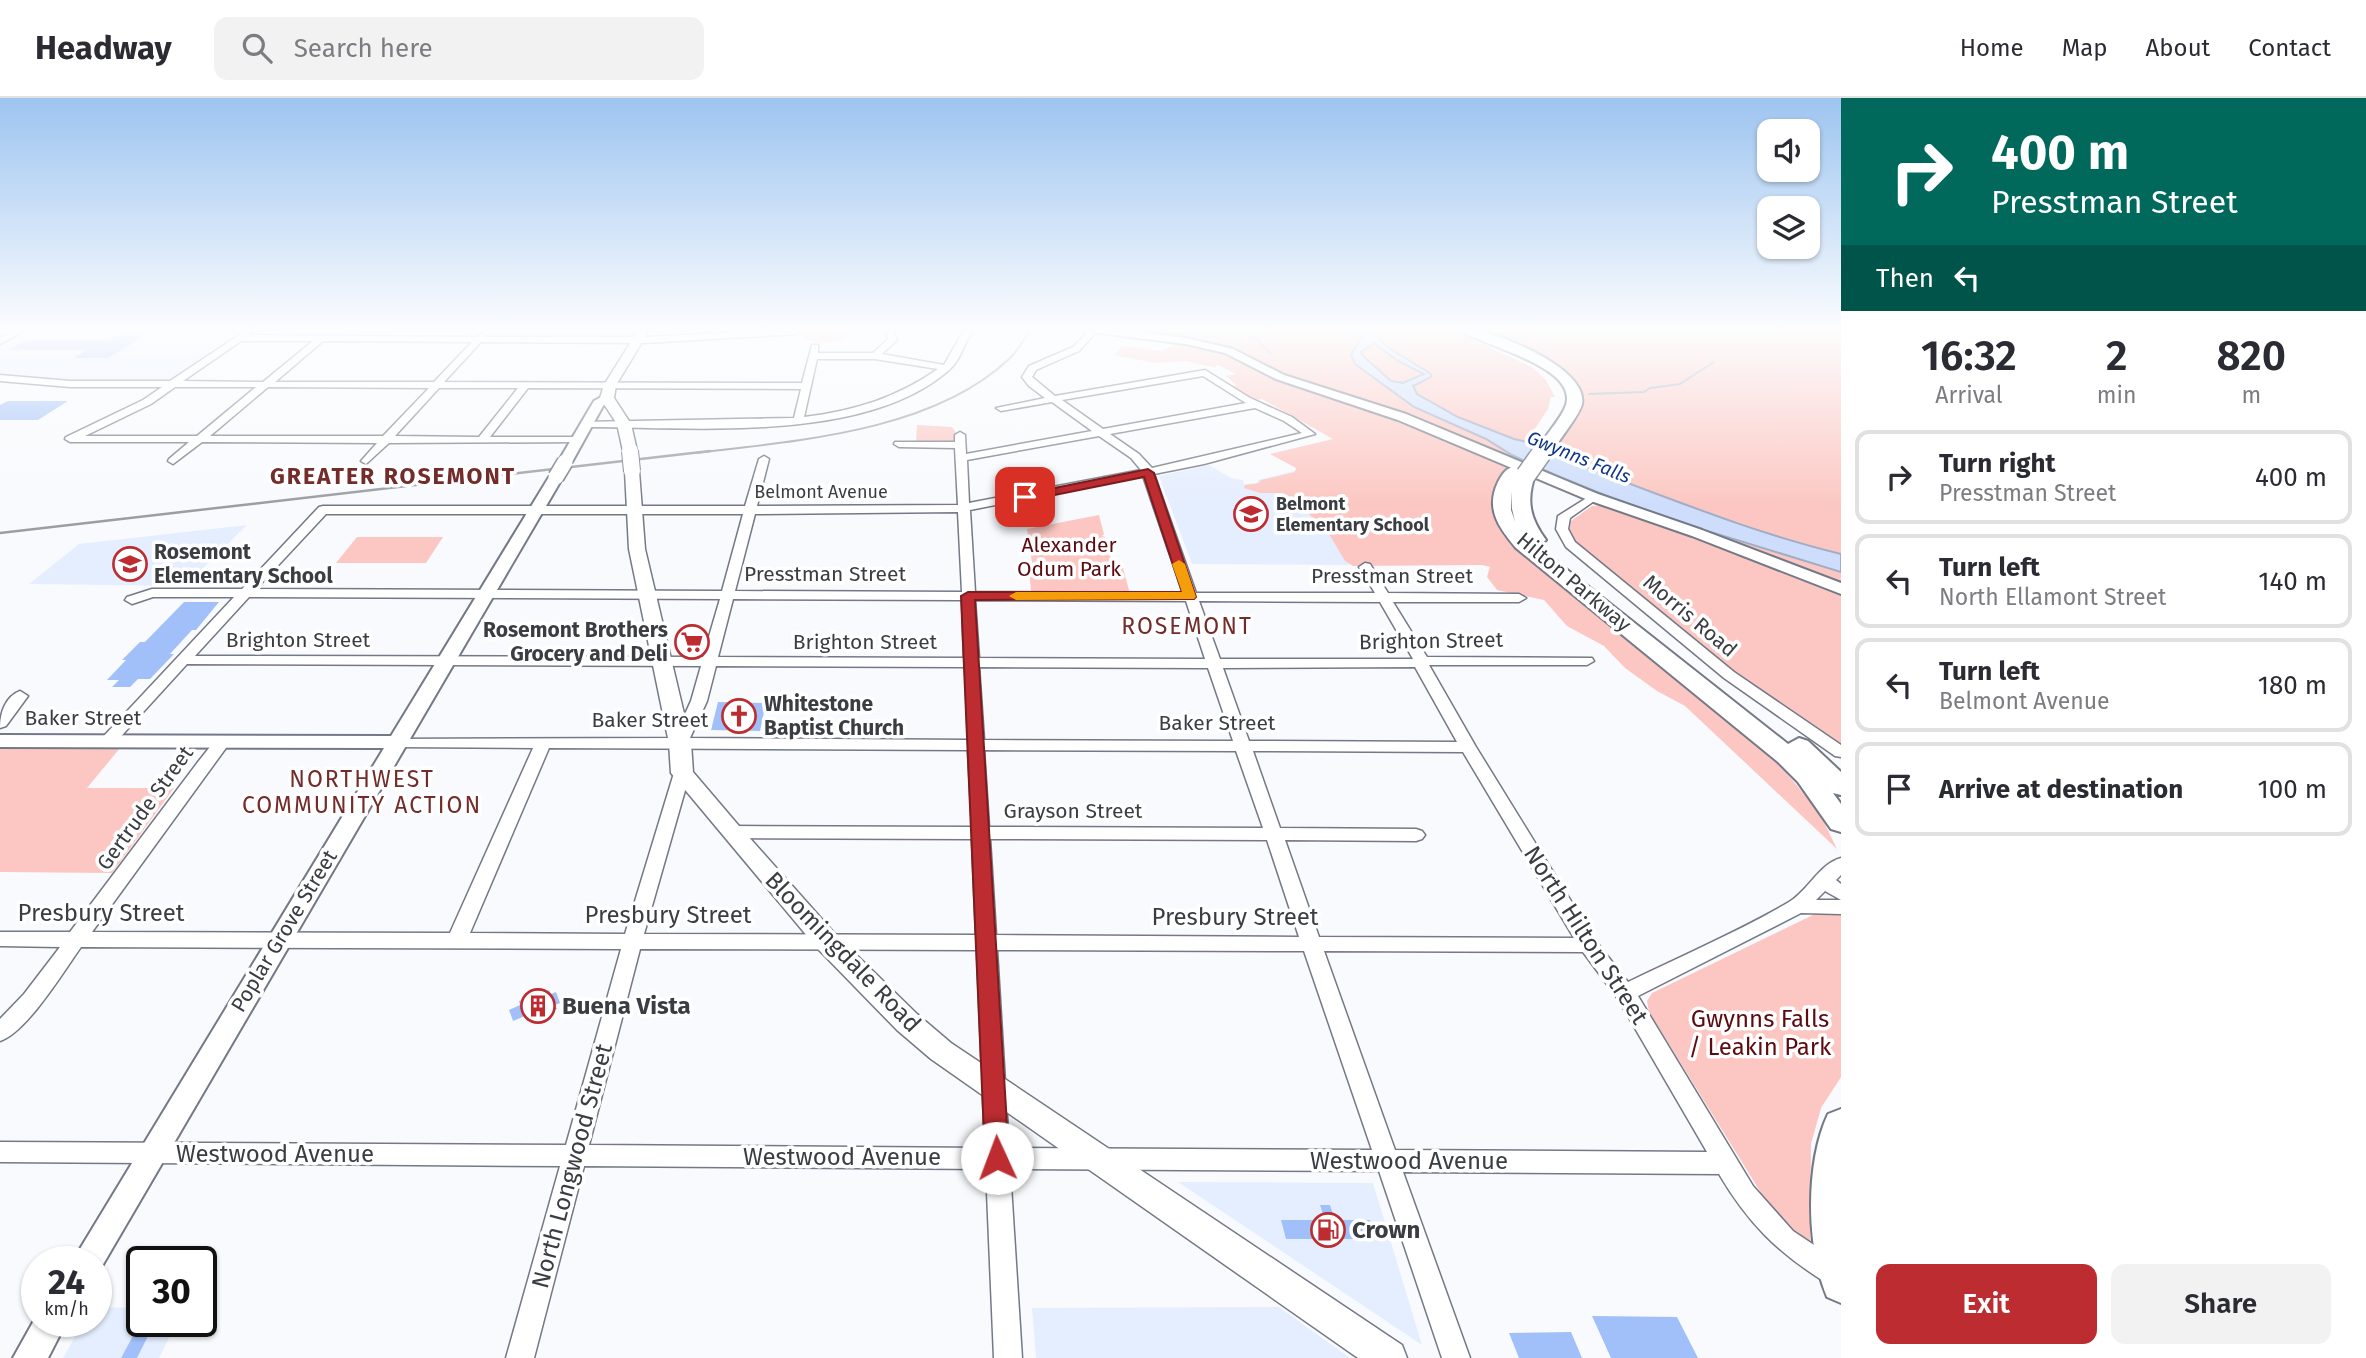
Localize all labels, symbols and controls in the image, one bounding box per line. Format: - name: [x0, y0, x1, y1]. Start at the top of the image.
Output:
- search box: [214, 17, 704, 80]
- text: Headway: [35, 28, 172, 68]
- icon: search: [238, 29, 276, 67]
- text: Search here: [294, 33, 433, 64]
- text: Home: [1960, 34, 2024, 62]
- text: Map: [2062, 34, 2108, 62]
- text: About: [2146, 34, 2210, 62]
- text: Contact: [2248, 34, 2331, 62]
- map controls: [1757, 119, 1820, 259]
- button: sound: [1757, 119, 1820, 182]
- text: 400 m: [1991, 123, 2129, 182]
- icon: right: [1876, 126, 1967, 217]
- text: Presstman Street: [1991, 183, 2238, 221]
- button: layers: [1757, 196, 1820, 259]
- icon: left: [1948, 259, 1986, 297]
- text: Then: [1876, 263, 1934, 294]
- text: 16:32: [1921, 331, 2017, 381]
- text: 2: [2106, 331, 2127, 381]
- text: 820: [2216, 331, 2286, 381]
- text: Arrival: [1935, 381, 2003, 409]
- text: min: [2097, 381, 2137, 409]
- text: m: [2241, 381, 2261, 409]
- water label: Gwynns Falls: [1524, 426, 1634, 488]
- text: Turn right: [1939, 448, 2056, 479]
- icon: right: [1880, 458, 1918, 496]
- district label: GREATER ROSEMONT: [270, 462, 516, 490]
- text: 400 m: [2255, 462, 2327, 493]
- pin: [995, 467, 1055, 527]
- icon: arrive: [1006, 478, 1044, 516]
- text: Presstman Street: [1939, 479, 2116, 507]
- street label: Belmont Avenue: [754, 481, 888, 503]
- place label: Belmont Elementary School: [1276, 493, 1430, 536]
- school or university icon: Belmont Elementary School: [1232, 495, 1270, 533]
- street label: Hilton Parkway: [1512, 527, 1637, 638]
- park label: Alexander Odum Park: [1017, 532, 1121, 582]
- place label: Rosemont Elementary School: [154, 539, 333, 589]
- school or university icon: Rosemont Elementary School: [111, 545, 149, 583]
- text: Turn left: [1939, 552, 2040, 583]
- street label: Presstman Street: [744, 561, 906, 587]
- icon: left: [1880, 562, 1918, 600]
- street label: Presstman Street: [1311, 563, 1473, 589]
- text: 140 m: [2258, 566, 2327, 597]
- street label: Morris Road: [1638, 569, 1742, 663]
- text: North Ellamont Street: [1939, 583, 2166, 611]
- district label: ROSEMONT: [1121, 612, 1253, 640]
- place label: Rosemont Brothers Grocery and Deli: [483, 617, 668, 667]
- supermarket icon: Rosemont Brothers Grocery and Deli: [673, 623, 711, 661]
- street label: Brighton Street: [226, 627, 371, 653]
- street label: Brighton Street: [1359, 627, 1504, 655]
- street label: Brighton Street: [793, 629, 938, 655]
- text: Turn left: [1939, 656, 2040, 687]
- icon: left: [1880, 666, 1918, 704]
- text: 180 m: [2258, 670, 2327, 701]
- text: Belmont Avenue: [1939, 687, 2110, 715]
- place label: Whitestone Baptist Church: [764, 691, 904, 741]
- church icon: Whitestone Baptist Church: [720, 697, 758, 735]
- street label: Baker Street: [25, 705, 142, 731]
- street label: Baker Street: [592, 707, 709, 733]
- street label: Baker Street: [1159, 710, 1276, 736]
- street label: Gertrude Street: [91, 740, 199, 875]
- district label: NORTHWEST COMMUNITY ACTION: [242, 765, 482, 819]
- icon: arrive: [1880, 770, 1918, 808]
- text: Arrive at destination: [1939, 774, 2183, 805]
- text: 100 m: [2258, 774, 2327, 805]
- street label: Grayson Street: [1004, 798, 1143, 824]
- street label: North Hilton Street: [1518, 841, 1654, 1030]
- street label: Poplar Grove Street: [225, 845, 343, 1017]
- street label: Bloomingdale Road: [759, 866, 927, 1038]
- street label: Presbury Street: [17, 899, 185, 927]
- street label: Presbury Street: [584, 901, 752, 929]
- street label: Presbury Street: [1151, 903, 1319, 931]
- building icon: Buena Vista: [519, 987, 557, 1025]
- place label: Buena Vista: [562, 992, 691, 1020]
- park label: Gwynns Falls / Leakin Park: [1689, 1005, 1832, 1061]
- street label: North Longwood Street: [526, 1040, 618, 1291]
- position arrow: [960, 1121, 1034, 1195]
- street label: Westwood Avenue: [176, 1140, 374, 1168]
- street label: Westwood Avenue: [743, 1143, 941, 1171]
- street label: Westwood Avenue: [1310, 1147, 1508, 1175]
- fuel station icon: Crown: [1309, 1211, 1347, 1249]
- place label: Crown: [1352, 1216, 1420, 1244]
- speed limit sign: 30: [126, 1246, 217, 1337]
- text: 24: [48, 1261, 85, 1303]
- button: Exit: [1876, 1264, 2097, 1344]
- button: Share: [2111, 1264, 2331, 1344]
- text: km/h: [44, 1298, 89, 1320]

